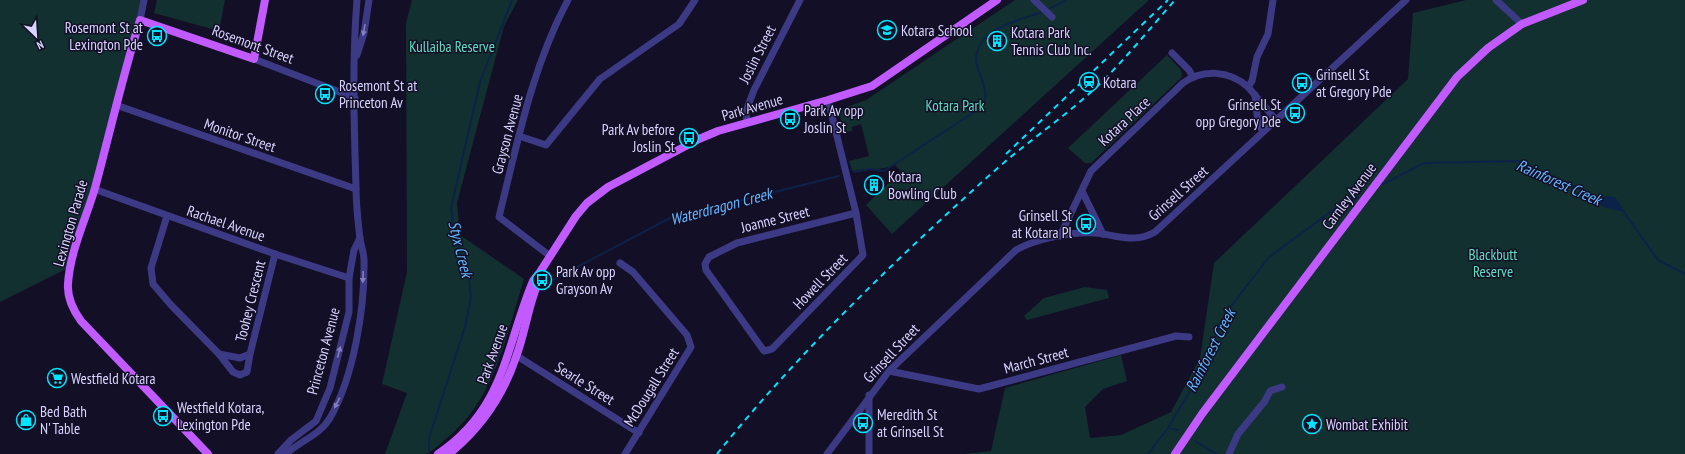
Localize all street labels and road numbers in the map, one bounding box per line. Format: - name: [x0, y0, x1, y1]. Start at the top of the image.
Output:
- street label: Rosemont Street: [210, 20, 296, 68]
- street label: Joslin Street: [734, 22, 780, 87]
- street label: Park Avenue: [719, 89, 785, 125]
- street label: Grayson Avenue: [487, 92, 527, 176]
- street label: Kotara Place: [1094, 92, 1154, 150]
- street label: Monitor Street: [202, 114, 278, 156]
- street label: Carnley Avenue: [1318, 159, 1380, 233]
- street label: Grinsell Street: [1144, 161, 1212, 225]
- street label: Lexington Parade: [49, 177, 91, 269]
- street label: Rachael Avenue: [184, 201, 268, 245]
- street label: Joanne Street: [738, 201, 811, 237]
- street label: Howell Street: [789, 249, 851, 313]
- street label: Toohey Crescent: [231, 258, 269, 344]
- street label: Princeton Avenue: [302, 305, 344, 397]
- street label: Grinsell Street: [859, 320, 923, 386]
- street label: Park Avenue: [472, 321, 512, 387]
- street label: March Street: [1002, 342, 1070, 378]
- street label: McDougall Street: [619, 344, 683, 430]
- street label: Searle Street: [552, 357, 618, 409]

